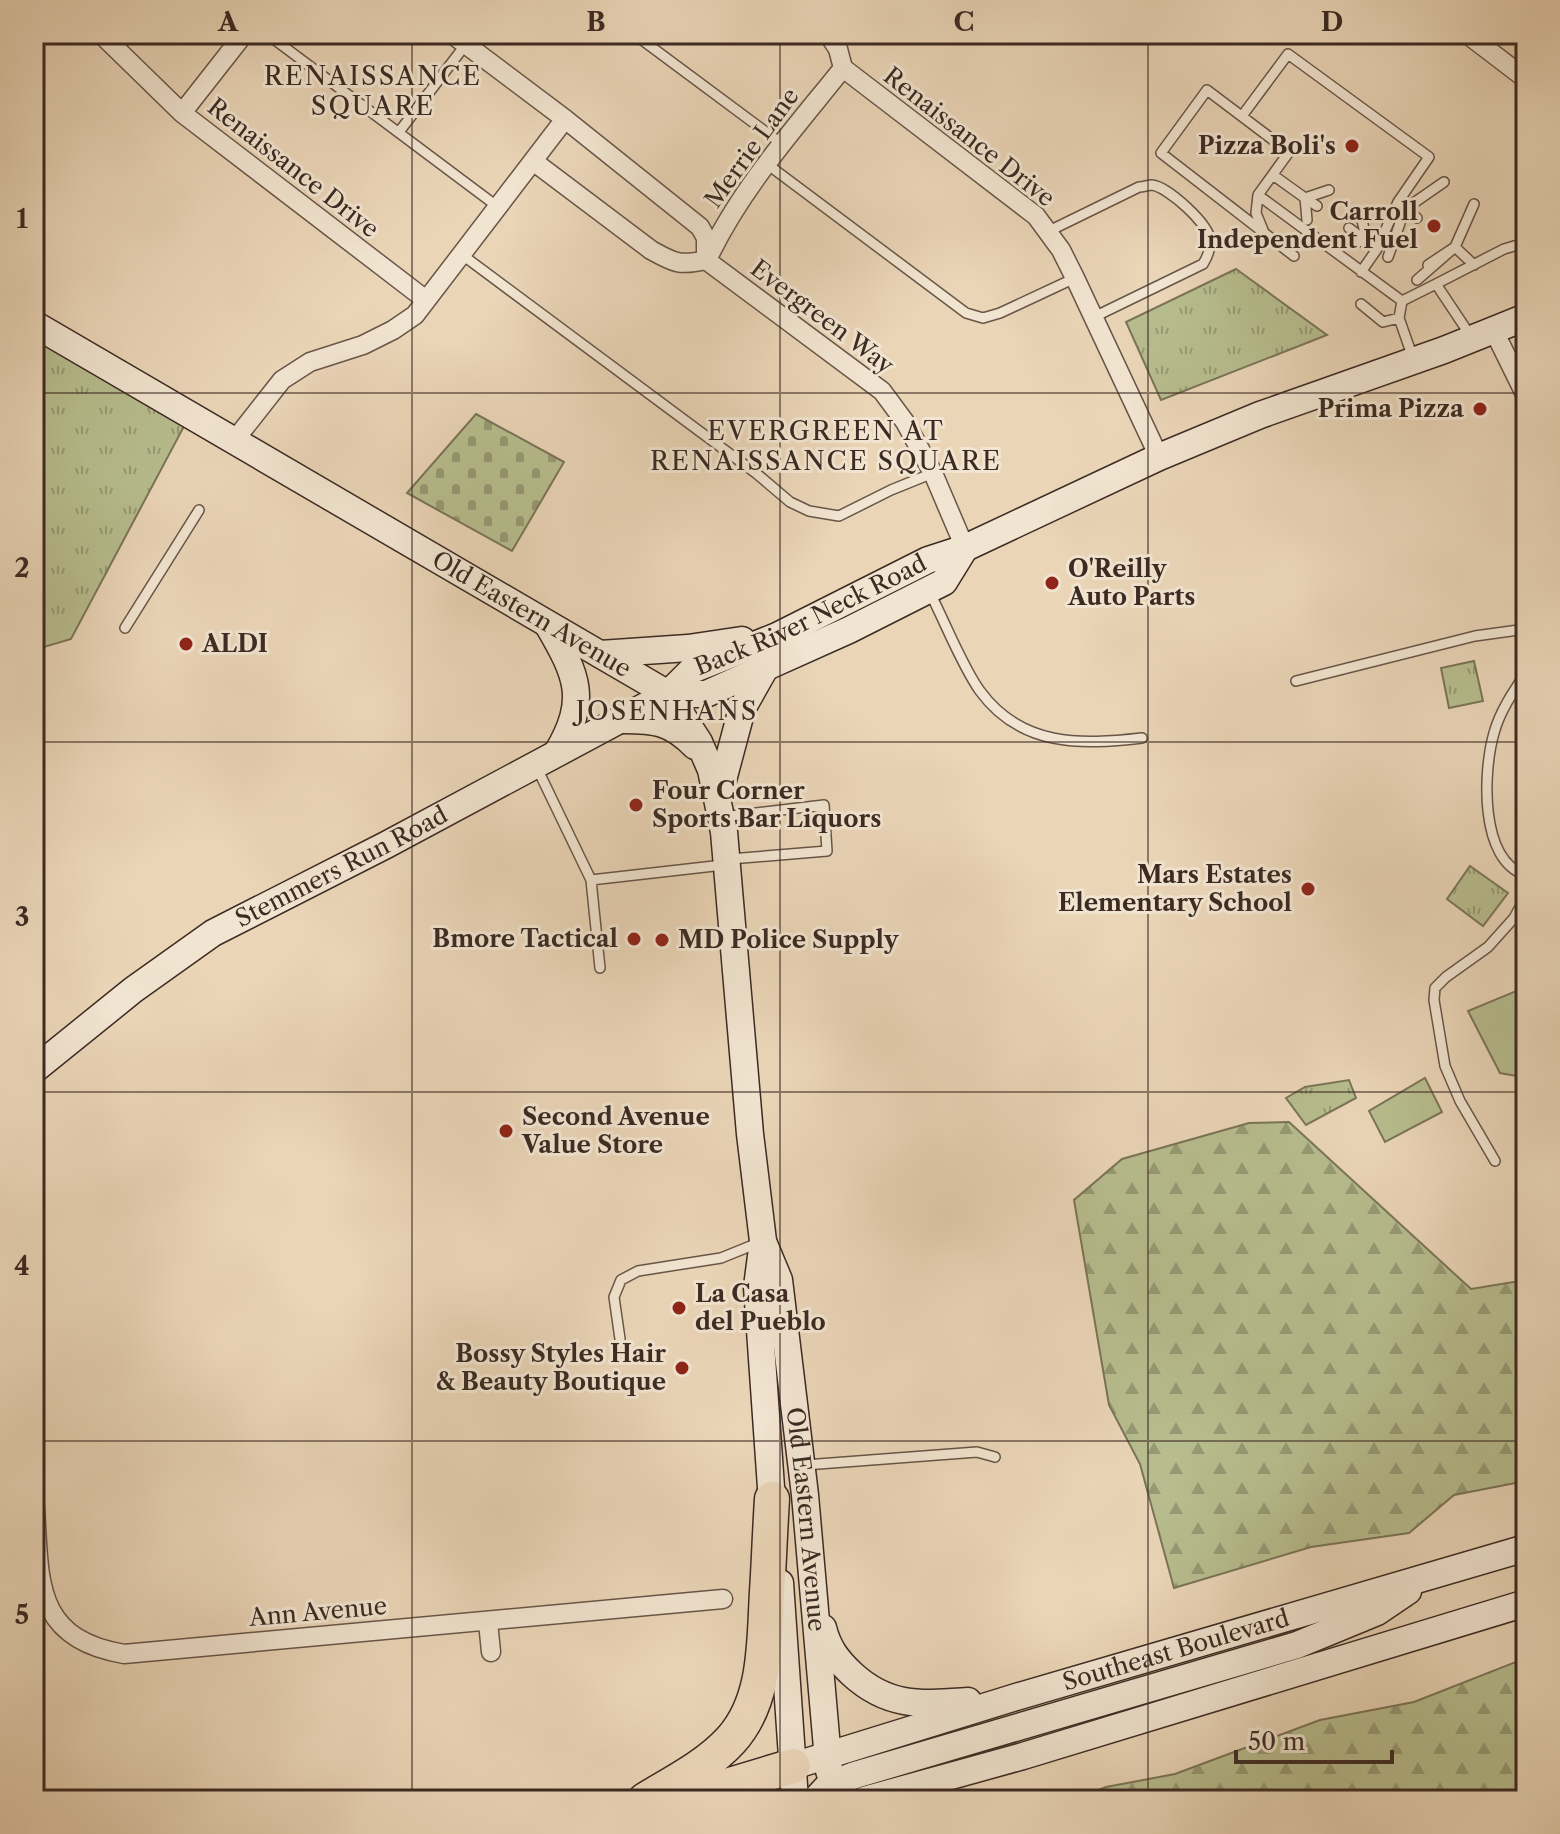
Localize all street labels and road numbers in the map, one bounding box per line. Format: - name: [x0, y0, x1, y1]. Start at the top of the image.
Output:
- street label: Renaissance Drive: [878, 61, 1061, 212]
- street label: Merrie Lane: [698, 82, 805, 213]
- street label: Renaissance Drive: [202, 92, 385, 243]
- street label: Evergreen Way: [745, 253, 900, 380]
- street label: Old Eastern Avenue: [427, 545, 636, 683]
- street label: Back River Neck Road: [690, 548, 931, 681]
- street label: Stemmers Run Road: [230, 800, 453, 933]
- street label: Old Eastern Avenue: [781, 1406, 832, 1633]
- street label: Ann Avenue: [247, 1591, 388, 1632]
- street label: Southeast Boulevard: [1059, 1603, 1293, 1697]

